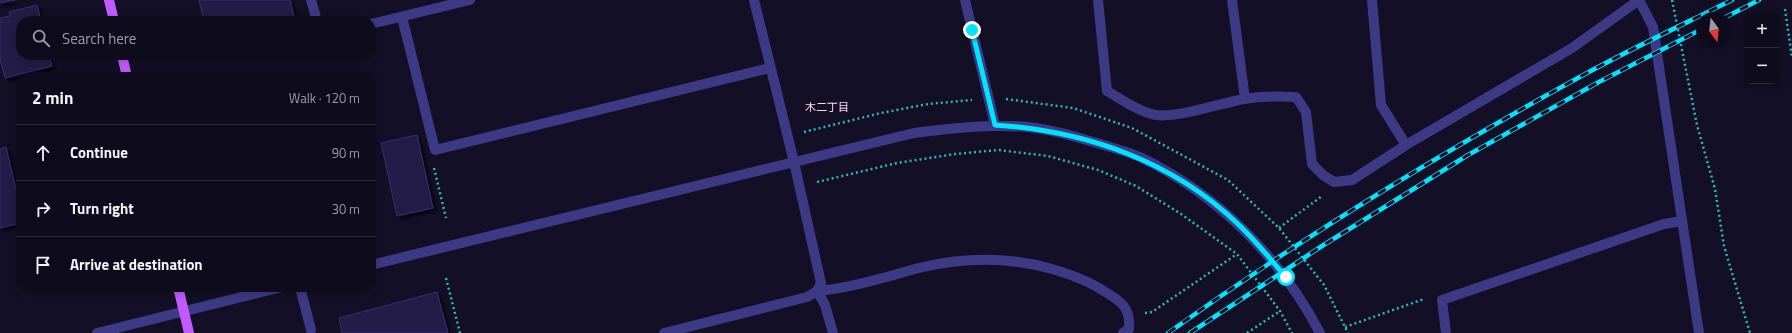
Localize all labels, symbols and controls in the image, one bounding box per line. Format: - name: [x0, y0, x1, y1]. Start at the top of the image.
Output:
- north arrow: [1696, 12, 1732, 48]
- map controls: [1744, 12, 1780, 84]
- button: +: [1744, 12, 1780, 48]
- search box: [16, 16, 376, 60]
- route end: [963, 21, 981, 39]
- icon: search: [30, 27, 52, 49]
- text: Search here: [62, 27, 136, 50]
- button: −: [1744, 48, 1780, 84]
- text: 2 min: [32, 85, 73, 111]
- text: Walk · 120 m: [289, 88, 360, 108]
- district label: 木二丁目: [805, 99, 849, 115]
- text: Continue: [70, 141, 128, 164]
- icon: ahead: [32, 142, 54, 164]
- text: 90 m: [332, 143, 360, 163]
- text: Turn right: [70, 197, 134, 220]
- icon: right: [32, 198, 54, 220]
- text: 30 m: [332, 199, 360, 219]
- text: Arrive at destination: [70, 253, 203, 276]
- icon: arrive: [32, 254, 54, 276]
- route start: [1277, 268, 1295, 286]

